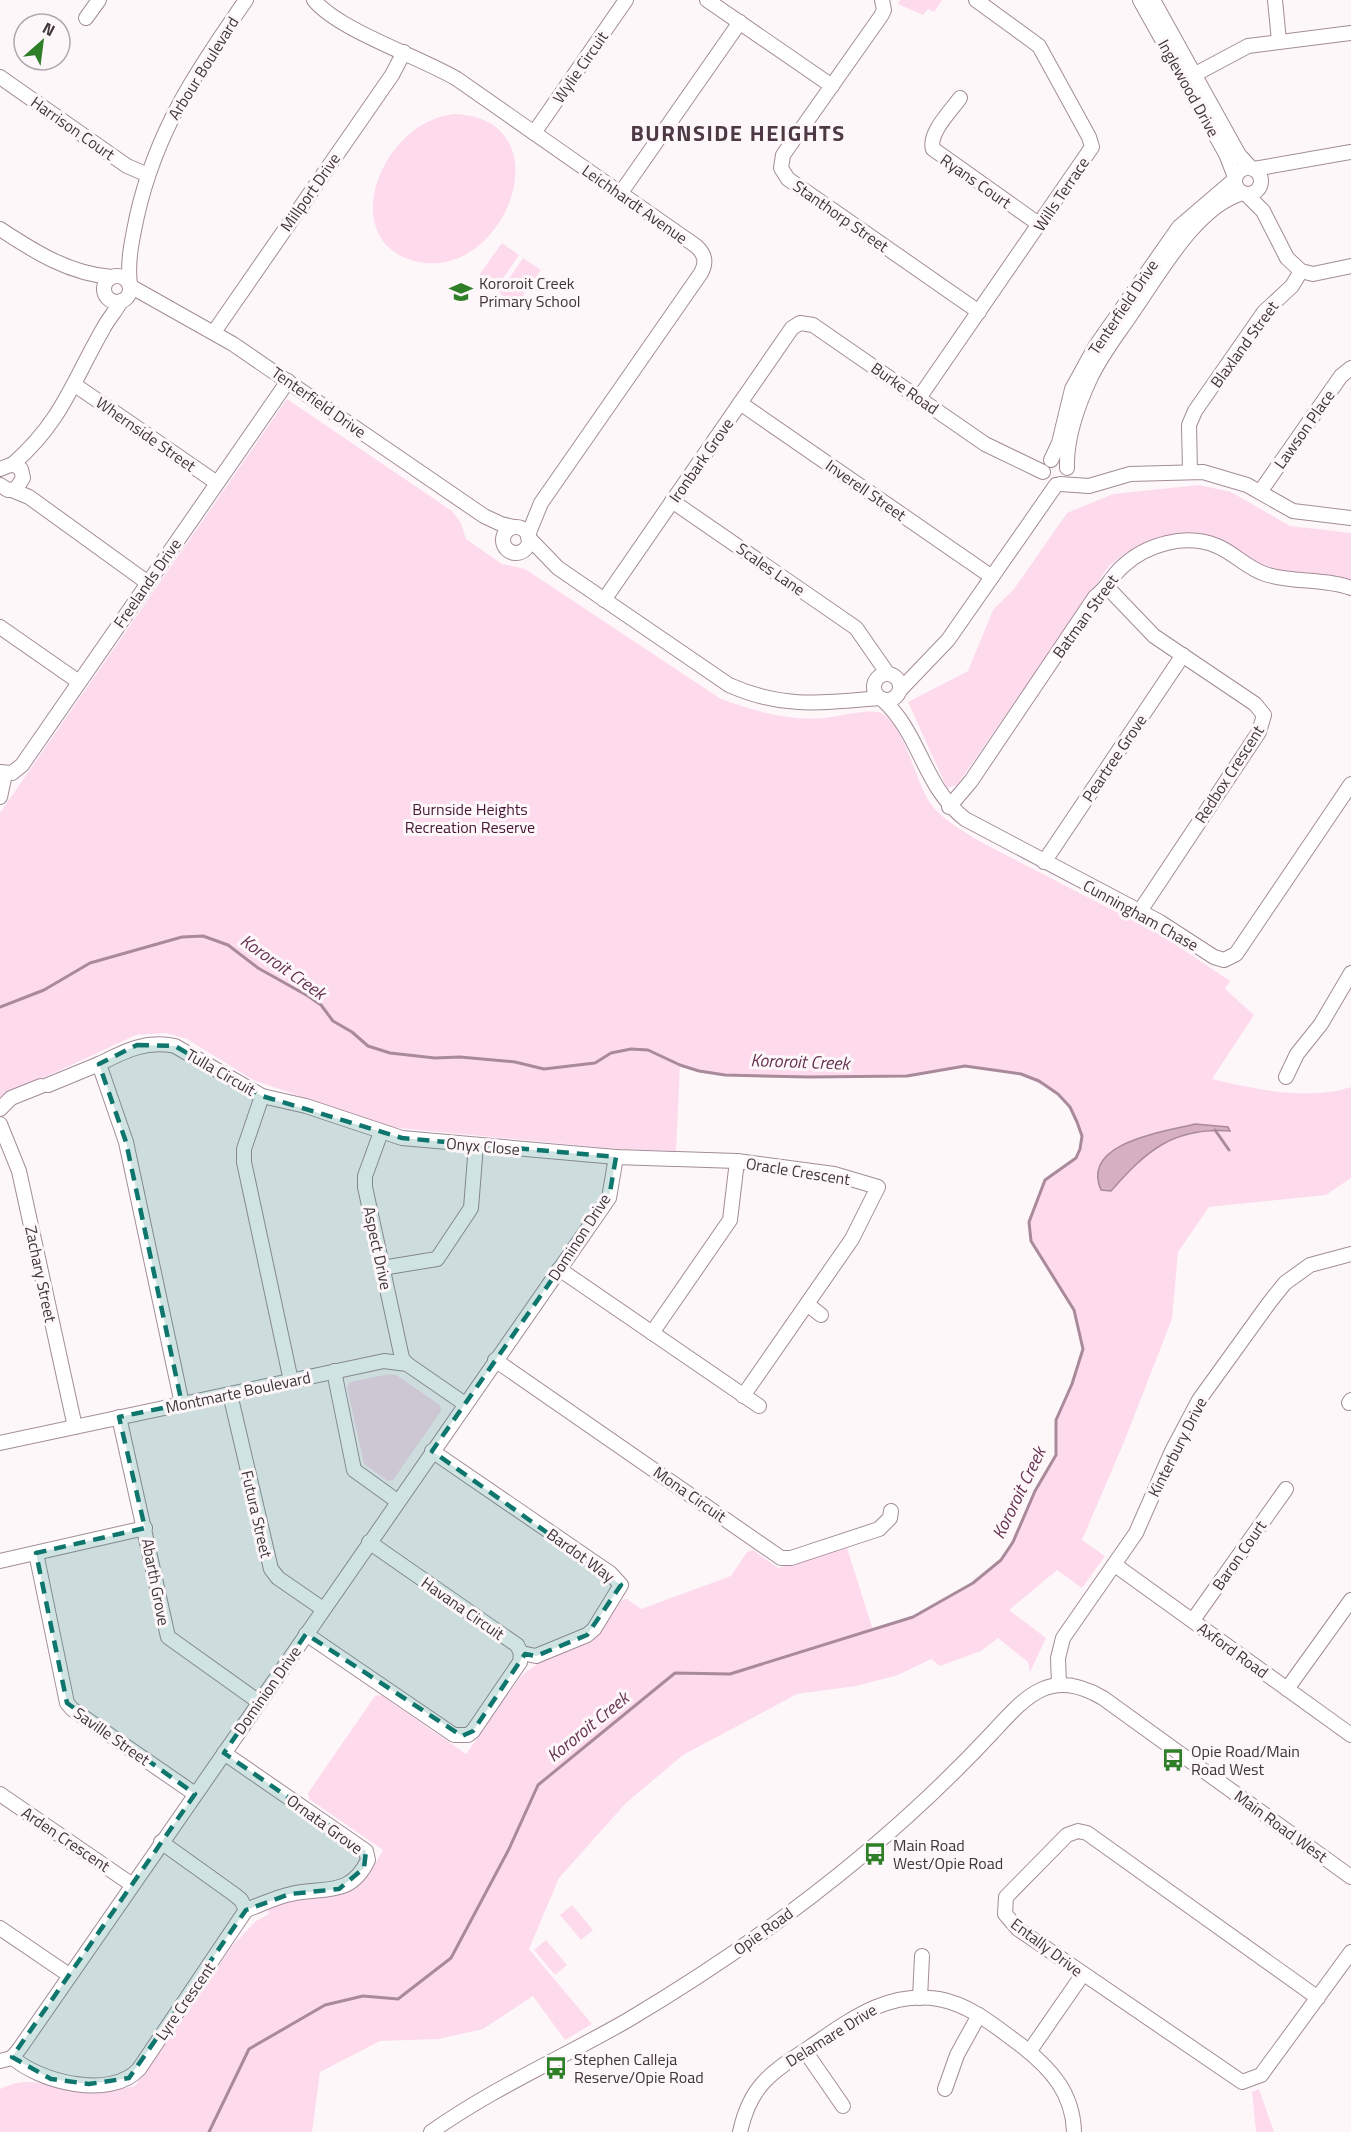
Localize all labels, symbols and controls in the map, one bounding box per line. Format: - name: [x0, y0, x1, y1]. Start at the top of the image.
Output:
- north arrow: [12, 12, 72, 72]
- street label: Arbour Boulevard: [162, 12, 244, 124]
- text: N: [39, 16, 60, 42]
- street label: Wylie Circuit: [546, 26, 614, 108]
- street label: Inglewood Drive: [1152, 35, 1226, 141]
- street label: Harrison Court: [26, 90, 120, 166]
- district label: BURNSIDE HEIGHTS: [630, 116, 846, 150]
- street label: Millport Drive: [274, 148, 346, 236]
- street label: Ryans Court: [936, 148, 1017, 214]
- street label: Wills Terrace: [1027, 152, 1095, 236]
- street label: Leichhardt Avenue: [577, 159, 693, 249]
- street label: Stanthorp Street: [788, 174, 894, 258]
- street label: Tenterfield Drive: [1082, 255, 1164, 359]
- place label: Kororoit Creek Primary School: [479, 271, 581, 313]
- school or university icon: Kororoit Creek Primary School: [448, 279, 474, 305]
- street label: Blaxland Street: [1204, 295, 1284, 392]
- street label: Burke Road: [866, 356, 944, 420]
- street label: Tenterfield Drive: [267, 361, 371, 443]
- street label: Lawson Place: [1268, 384, 1340, 474]
- street label: Whernside Street: [91, 391, 201, 478]
- street label: Ironbark Grove: [663, 413, 739, 507]
- street label: Inverell Street: [821, 453, 912, 527]
- street label: Freelands Drive: [107, 533, 187, 633]
- street label: Scales Lane: [732, 537, 810, 601]
- street label: Batman Street: [1046, 569, 1124, 663]
- street label: Peartree Grove: [1076, 709, 1152, 807]
- street label: Redbox Crescent: [1188, 720, 1270, 828]
- park label: Burnside Heights Recreation Reserve: [405, 797, 535, 839]
- street label: Cunningham Chase: [1079, 873, 1203, 957]
- water label: Kororoit Creek: [235, 927, 333, 1007]
- street label: Tulla Circuit: [182, 1042, 261, 1102]
- water label: Kororoit Creek: [750, 1046, 852, 1077]
- street label: Onyx Close: [445, 1131, 521, 1161]
- street label: Oracle Crescent: [744, 1151, 852, 1191]
- street label: Dominon Drive: [542, 1189, 616, 1285]
- street label: Aspect Drive: [357, 1204, 399, 1292]
- street label: Zachary Street: [19, 1223, 63, 1325]
- street label: Montmarte Boulevard: [163, 1365, 313, 1419]
- street label: Kinterbury Drive: [1142, 1393, 1212, 1501]
- water label: Kororoit Creek: [985, 1441, 1053, 1543]
- street label: Mona Circuit: [649, 1460, 732, 1528]
- street label: Futura Street: [235, 1468, 279, 1560]
- street label: Baron Court: [1206, 1515, 1272, 1595]
- street label: Bardot Way: [542, 1522, 620, 1588]
- street label: Abarth Grove: [136, 1536, 176, 1628]
- street label: Havana Circuit: [417, 1570, 510, 1646]
- street label: Axford Road: [1193, 1616, 1273, 1684]
- street label: Dominion Drive: [228, 1641, 306, 1739]
- water label: Kororoit Creek: [541, 1684, 636, 1768]
- street label: Saville Street: [69, 1701, 155, 1771]
- place label: Opie Road/Main Road West: [1191, 1739, 1300, 1781]
- bus stop icon: Opie Road/Main Road West: [1160, 1747, 1186, 1773]
- street label: Main Road West: [1229, 1784, 1333, 1868]
- street label: Ornata Grove: [282, 1788, 368, 1860]
- street label: Arden Crescent: [17, 1800, 115, 1878]
- place label: Main Road West/Opie Road: [893, 1833, 1003, 1875]
- bus stop icon: Main Road West/Opie Road: [862, 1841, 888, 1867]
- street label: Opie Road: [728, 1901, 798, 1961]
- street label: Entally Drive: [1006, 1912, 1088, 1982]
- street label: Lyre Crescent: [149, 1957, 221, 2045]
- street label: Delamare Drive: [781, 1997, 881, 2073]
- place label: Stephen Calleja Reserve/Opie Road: [574, 2047, 704, 2089]
- bus stop icon: Stephen Calleja Reserve/Opie Road: [543, 2055, 569, 2081]

